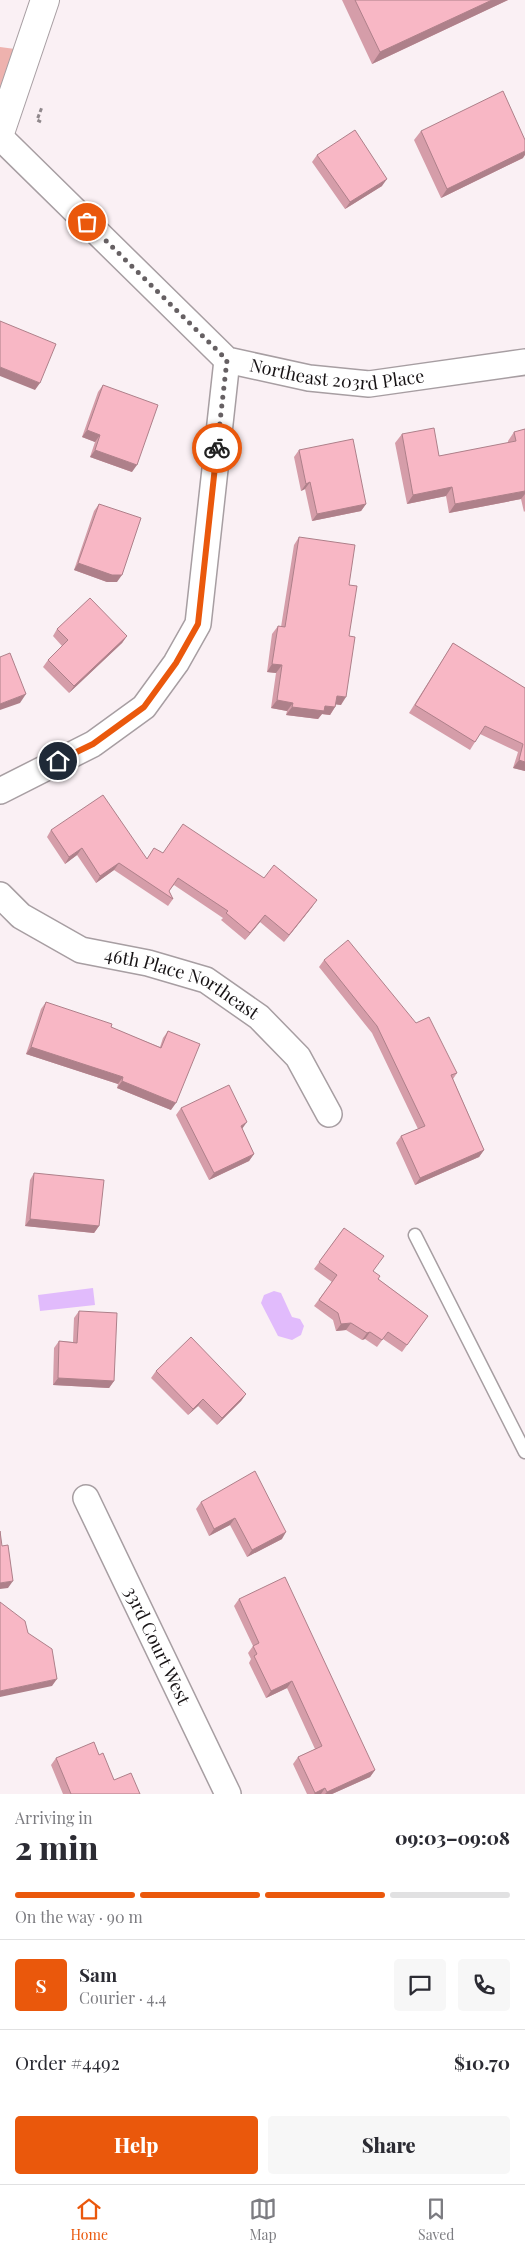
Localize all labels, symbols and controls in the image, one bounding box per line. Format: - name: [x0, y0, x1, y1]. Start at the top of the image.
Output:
- pin: [66, 201, 108, 243]
- icon: bag: [73, 208, 101, 236]
- street label: Northeast 203rd Place: [248, 352, 426, 395]
- courier: [192, 423, 242, 473]
- icon: bike: [203, 434, 231, 462]
- pin: [37, 740, 79, 782]
- icon: home: [44, 747, 72, 775]
- street label: 46th Place Northeast: [103, 942, 265, 1025]
- street label: 33rd Court West: [119, 1582, 197, 1709]
- text: Arriving in: [15, 1807, 93, 1828]
- text: 09:03–09:08: [395, 1824, 510, 1850]
- text: 2 min: [15, 1825, 98, 1868]
- text: On the way · 90 m: [15, 1906, 143, 1927]
- button: chat: [394, 1959, 446, 2011]
- button: phone: [458, 1959, 510, 2011]
- text: Sam: [79, 1961, 117, 1987]
- text: S: [35, 1972, 47, 1998]
- text: Courier · 4.4: [79, 1987, 166, 2008]
- text: Order #4492: [15, 2049, 120, 2075]
- text: $10.70: [454, 2049, 510, 2075]
- button: Help: [15, 2116, 258, 2174]
- button: Share: [268, 2116, 510, 2174]
- tab: Home: [71, 2195, 108, 2244]
- tab: Map: [249, 2195, 277, 2244]
- tab: Saved: [418, 2195, 454, 2244]

